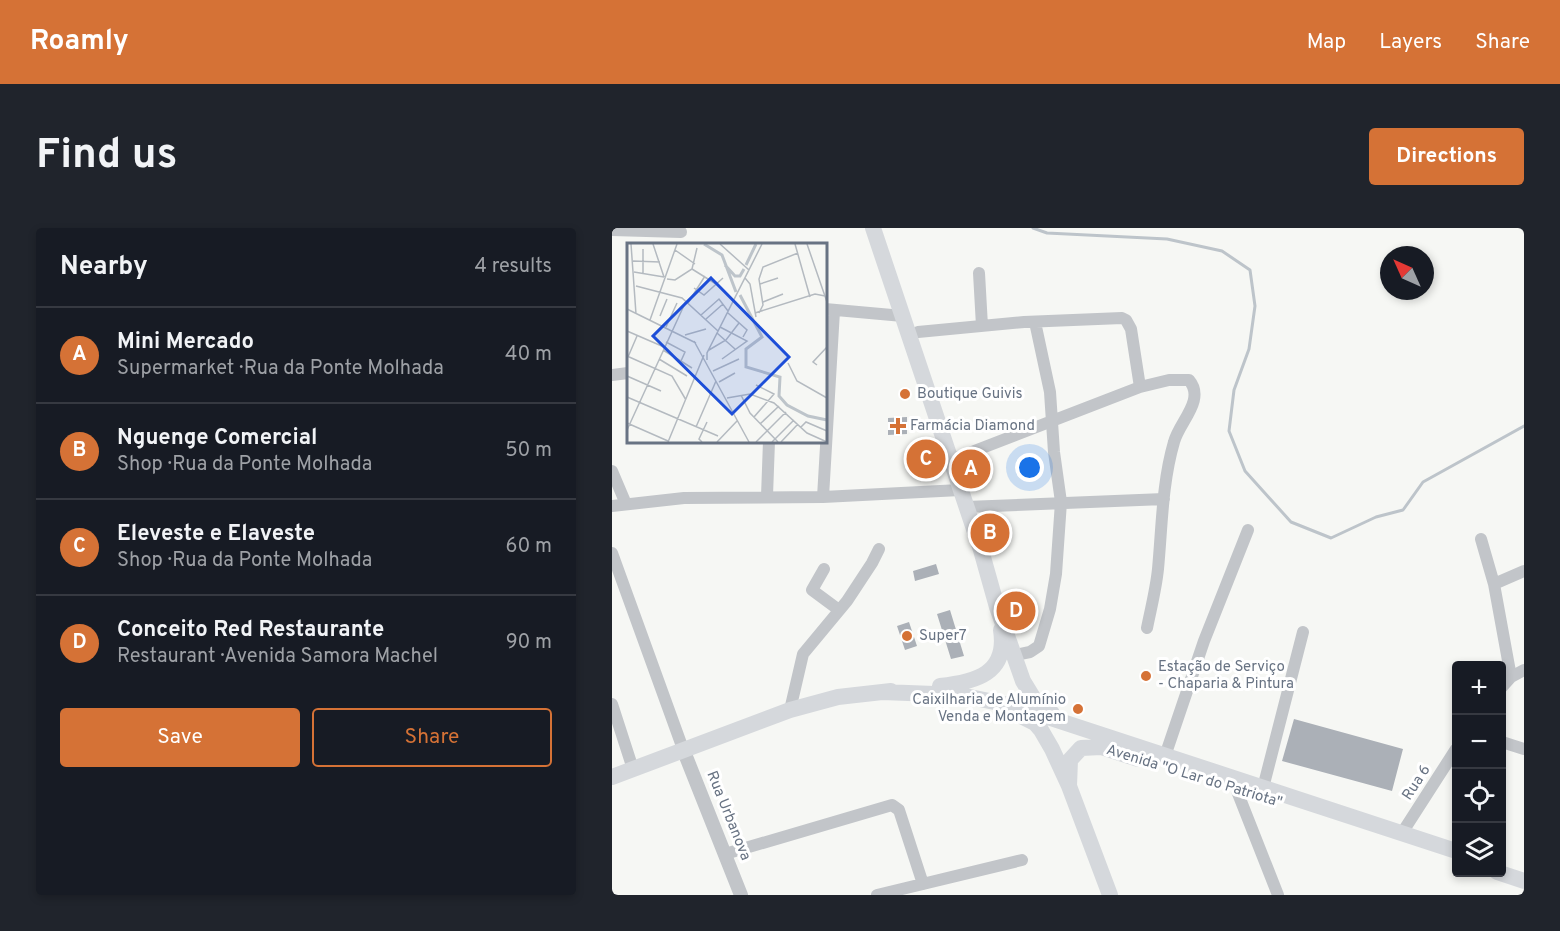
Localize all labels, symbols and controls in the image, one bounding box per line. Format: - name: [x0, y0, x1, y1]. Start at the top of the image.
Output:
- text: Roamly: [30, 24, 129, 60]
- text: Map: [1307, 29, 1346, 56]
- text: Layers: [1379, 29, 1442, 56]
- text: Share: [1475, 29, 1530, 56]
- button: Directions: [1369, 128, 1524, 185]
- text: Find us: [36, 130, 177, 183]
- inset map: [627, 243, 826, 442]
- north arrow: [1380, 246, 1434, 300]
- text: Nearby: [60, 251, 148, 284]
- text: 4 results: [475, 254, 552, 280]
- text: Mini Mercado: [117, 329, 254, 356]
- text: A: [72, 342, 87, 368]
- text: 40 m: [505, 342, 552, 368]
- text: Supermarket · Rua da Ponte Molhada: [117, 356, 444, 382]
- place label: Boutique Guivis: [917, 385, 1022, 404]
- marker: Boutique Guivis: [898, 387, 912, 401]
- place label: Farmácia Diamond: [910, 417, 1035, 436]
- marker: Farmácia Diamond: [891, 419, 905, 433]
- text: Nguenge Comercial: [117, 425, 317, 452]
- pin: C: [906, 436, 946, 482]
- text: B: [73, 438, 86, 464]
- text: 50 m: [505, 438, 552, 464]
- pin: A: [952, 446, 990, 492]
- text: Shop · Rua da Ponte Molhada: [117, 452, 372, 478]
- your location: [1015, 453, 1044, 482]
- pin: B: [970, 510, 1010, 556]
- text: Eleveste e Elaveste: [117, 521, 315, 548]
- text: C: [73, 534, 86, 560]
- text: 60 m: [506, 534, 552, 560]
- text: Shop · Rua da Ponte Molhada: [117, 548, 372, 574]
- pin: D: [996, 588, 1036, 634]
- text: Conceito Red Restaurante: [117, 617, 384, 644]
- place label: Super7: [919, 627, 967, 646]
- marker: Super7: [900, 629, 914, 643]
- text: D: [72, 630, 87, 656]
- text: 90 m: [506, 630, 552, 656]
- text: Restaurant · Avenida Samora Machel: [117, 644, 438, 670]
- place label: Estação de Serviço - Chaparia & Pintura: [1158, 658, 1294, 694]
- map controls: [1452, 661, 1506, 877]
- button: +: [1452, 661, 1506, 715]
- marker: Estação de Serviço - Chaparia & Pintura: [1139, 669, 1153, 683]
- place label: Caixilharia de Alumínio Venda e Montagem: [912, 691, 1066, 727]
- marker: Caixilharia de Alumínio Venda e Montagem: [1071, 702, 1085, 716]
- button: Save: [60, 708, 300, 767]
- button: Share: [312, 708, 552, 767]
- button: −: [1452, 715, 1506, 769]
- street label: Avenida "O Lar do Patriota": [1104, 741, 1284, 813]
- street label: Rua 6: [1399, 762, 1436, 804]
- street label: Rua Urbanova: [701, 769, 755, 863]
- button: locate: [1452, 769, 1506, 823]
- button: layers: [1452, 823, 1506, 877]

